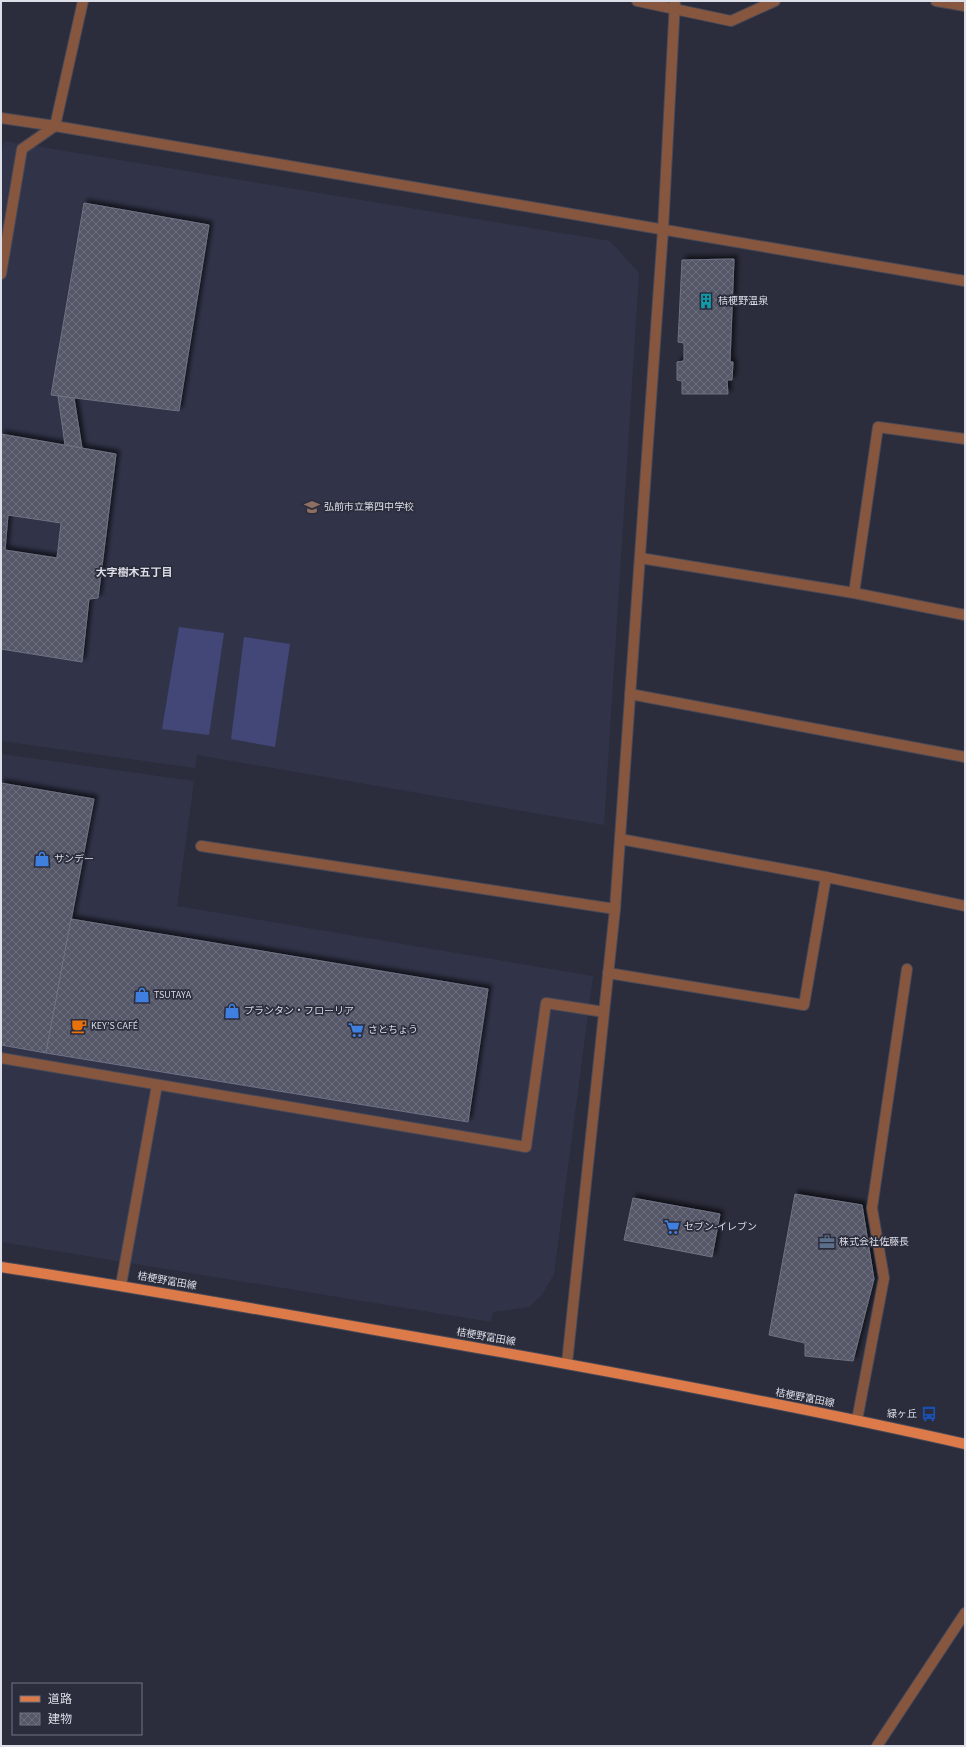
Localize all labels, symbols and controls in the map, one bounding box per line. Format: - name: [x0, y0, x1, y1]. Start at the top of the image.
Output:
- building icon: 桔梗野温泉: [697, 292, 715, 310]
- place label: 桔梗野温泉: [718, 294, 769, 308]
- school or university icon: 弘前市立第四中学校: [303, 498, 321, 516]
- place label: 弘前市立第四中学校: [324, 500, 414, 514]
- district label: 大字樹木五丁目: [96, 565, 173, 580]
- shop icon: サンデー: [33, 850, 51, 868]
- place label: サンデー: [54, 852, 94, 866]
- shop icon: TSUTAYA: [133, 986, 151, 1004]
- place label: TSUTAYA: [154, 988, 192, 1002]
- shop icon: プランタン・フローリア: [223, 1002, 241, 1020]
- place label: プランタン・フローリア: [244, 1004, 354, 1018]
- cafe icon: KEY’S CAFÉ: [70, 1017, 88, 1035]
- place label: KEY’S CAFÉ: [91, 1019, 138, 1033]
- supermarket icon: さとちょう: [347, 1021, 365, 1039]
- place label: さとちょう: [368, 1023, 418, 1037]
- supermarket icon: セブン-イレブン: [663, 1218, 681, 1236]
- place label: セブン-イレブン: [684, 1220, 757, 1234]
- office icon: 株式会社佐藤長: [818, 1233, 836, 1251]
- place label: 株式会社佐藤長: [839, 1235, 909, 1249]
- street label: 桔梗野富田線: [136, 1269, 198, 1293]
- street label: 桔梗野富田線: [455, 1325, 517, 1349]
- street label: 桔梗野富田線: [774, 1385, 836, 1411]
- bus stop icon: 緑ヶ丘: [920, 1405, 938, 1423]
- place label: 緑ヶ丘: [887, 1407, 917, 1421]
- legend: [12, 1683, 142, 1735]
- text: 道路: [48, 1691, 72, 1708]
- text: 建物: [48, 1711, 72, 1728]

